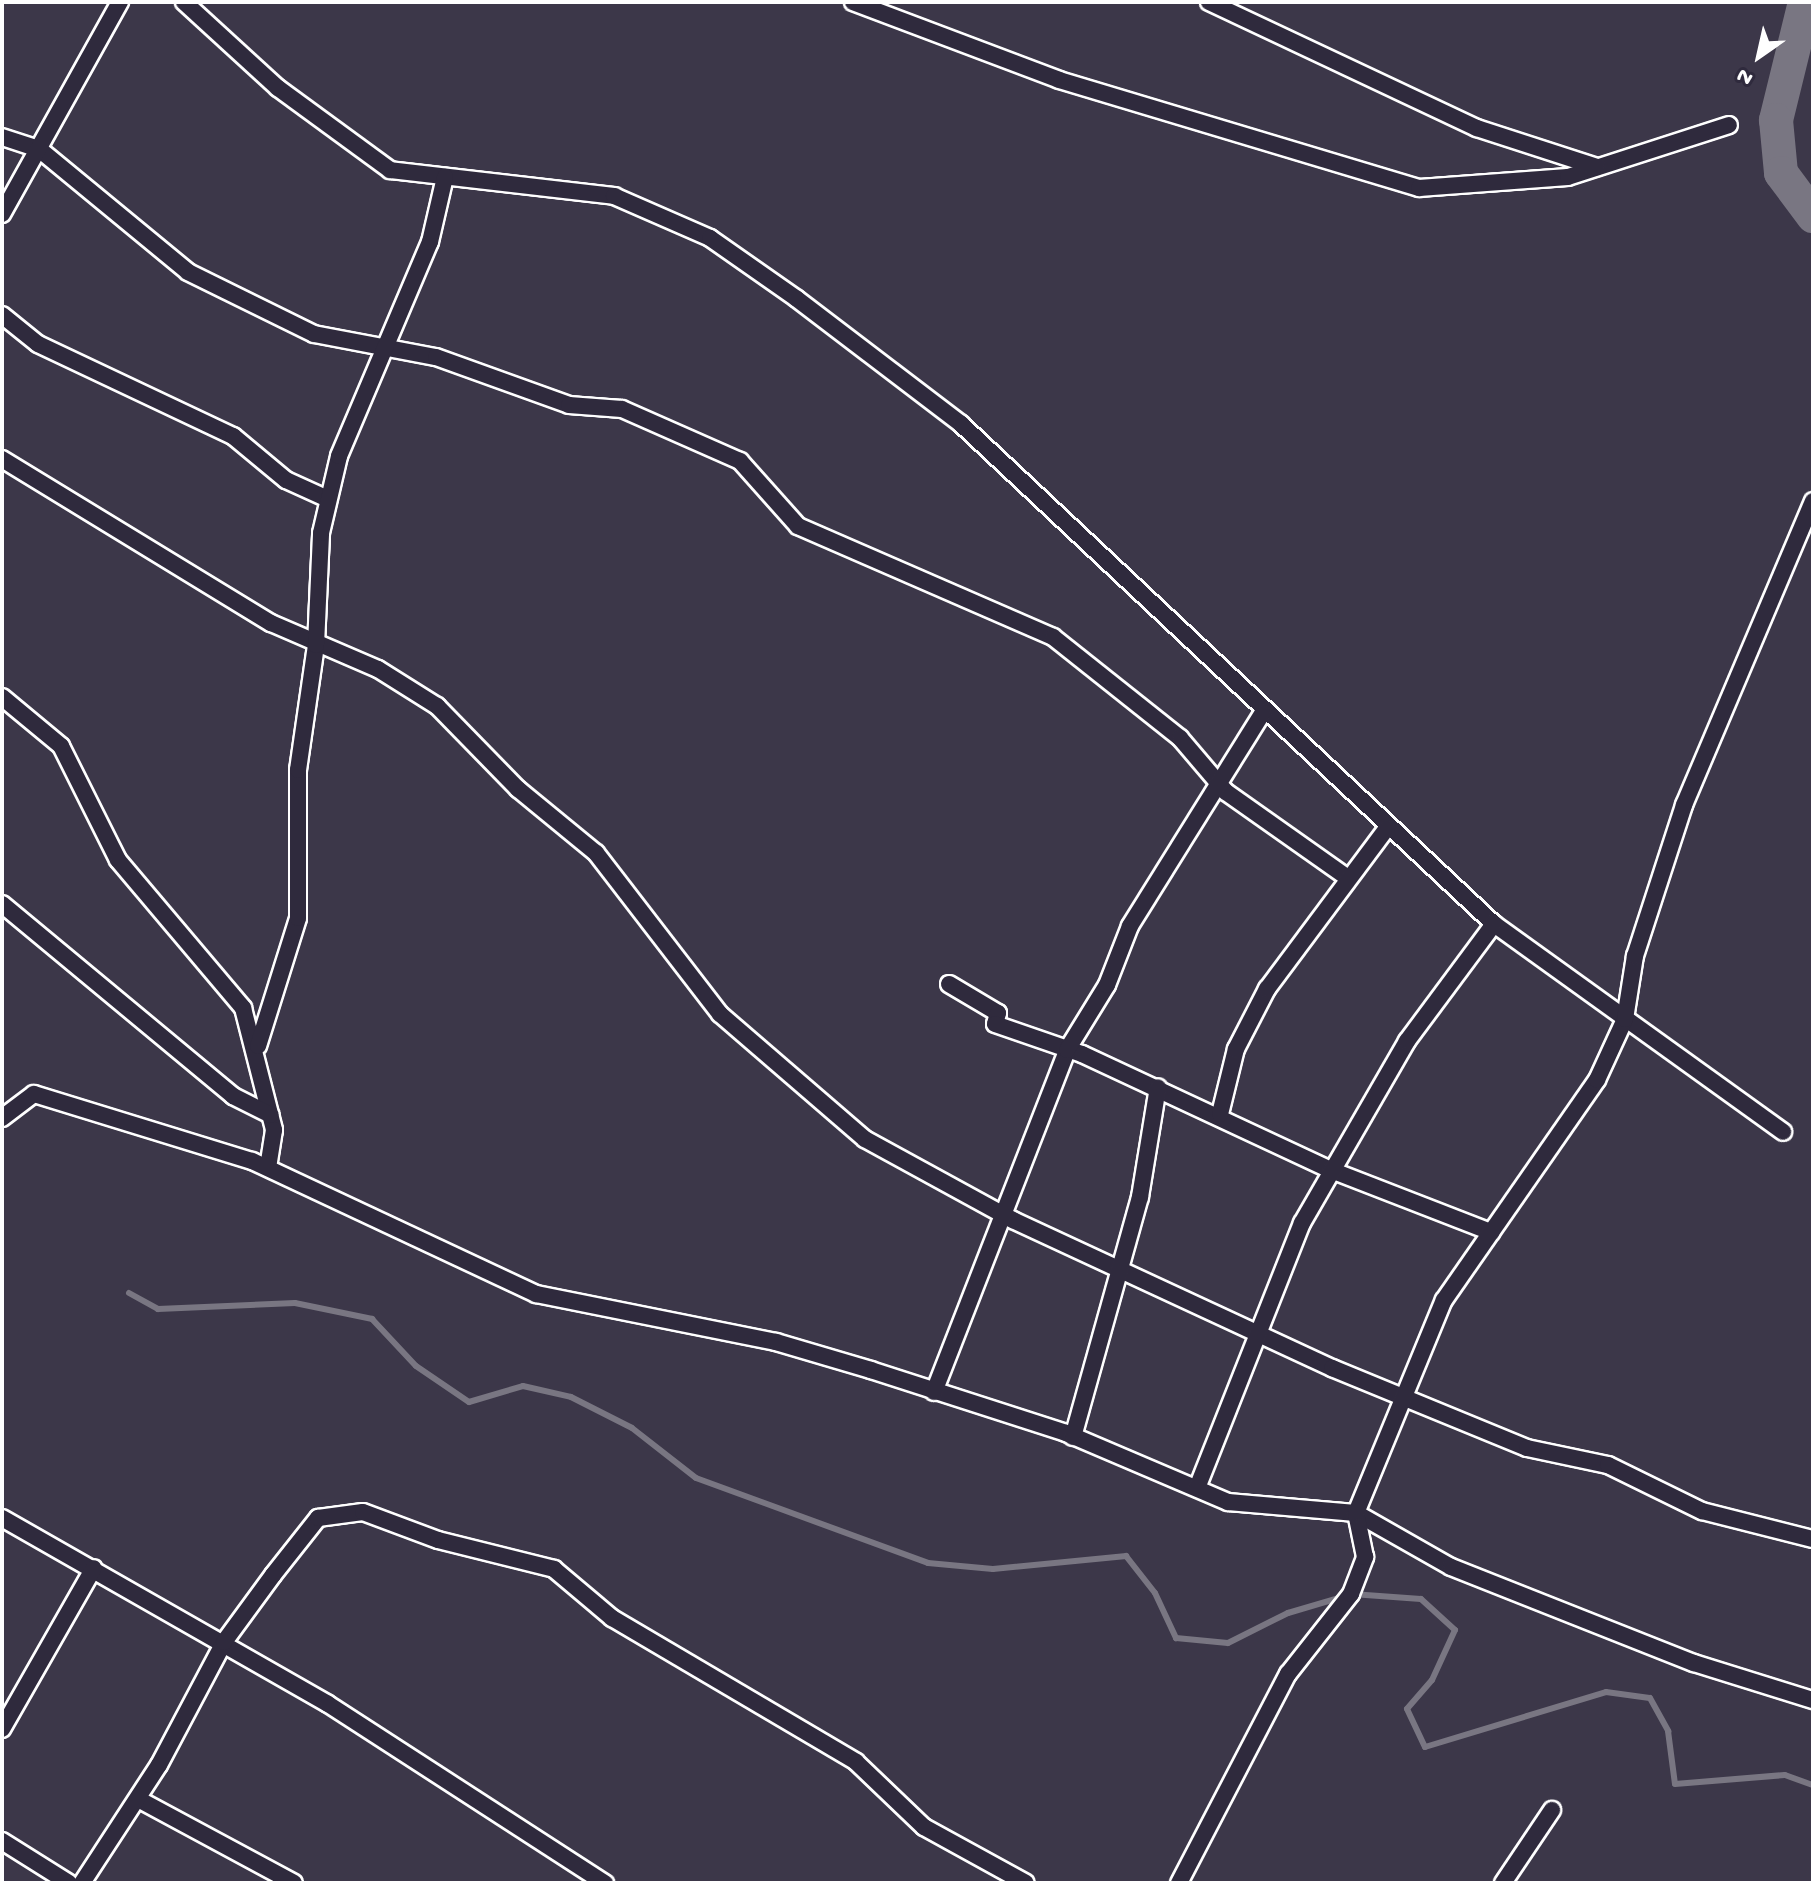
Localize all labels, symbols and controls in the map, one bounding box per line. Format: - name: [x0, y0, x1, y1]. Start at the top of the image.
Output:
- north arrow: [1719, 16, 1799, 96]
- text: N: [1732, 61, 1759, 91]

